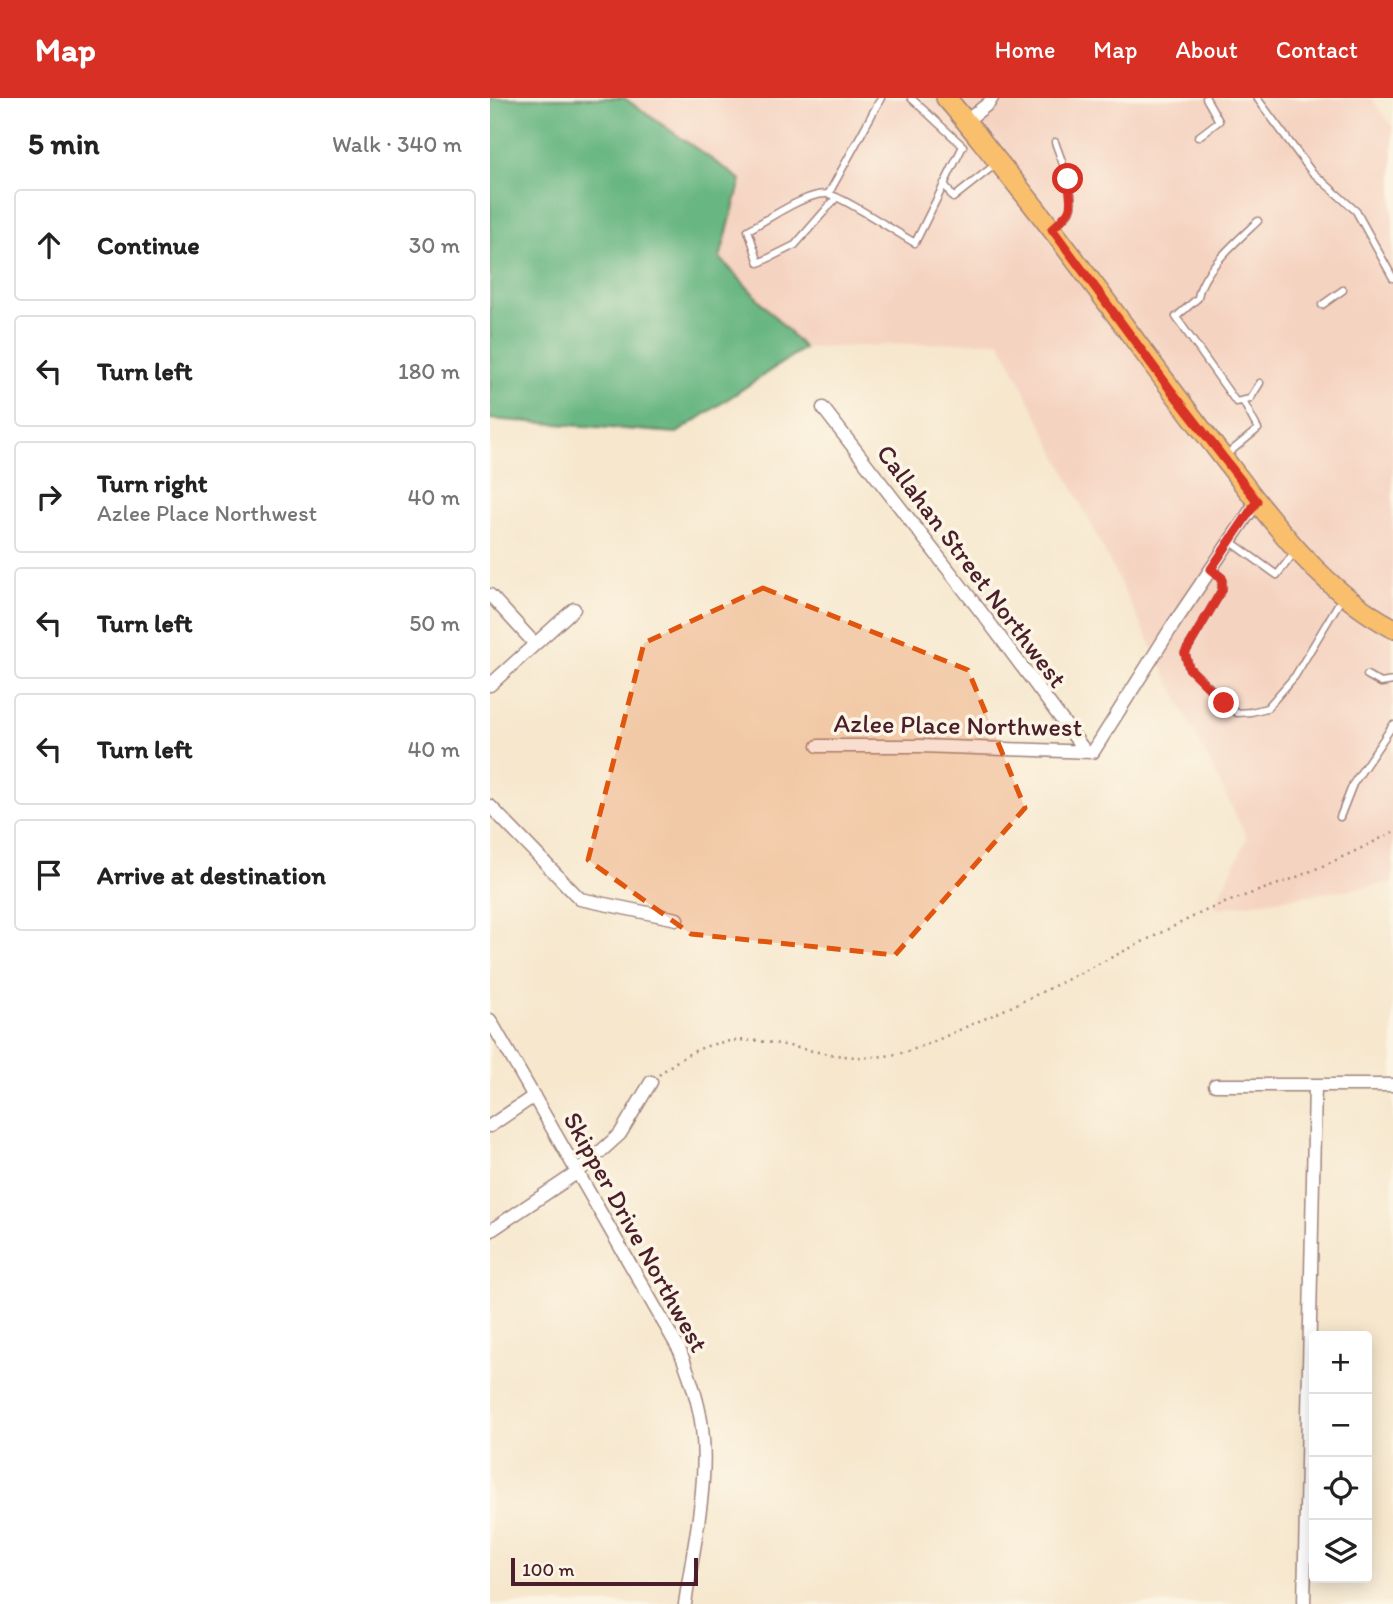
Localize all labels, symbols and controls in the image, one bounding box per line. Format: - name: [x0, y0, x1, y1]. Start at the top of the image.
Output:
- text: Map: [35, 30, 96, 69]
- text: Home: [995, 35, 1055, 64]
- text: Map: [1093, 35, 1137, 64]
- text: About: [1175, 35, 1238, 64]
- text: Contact: [1276, 35, 1358, 64]
- text: 5 min: [28, 125, 99, 162]
- text: Walk · 340 m: [332, 130, 462, 158]
- route start: [1052, 163, 1083, 194]
- icon: ahead: [30, 226, 68, 264]
- text: Continue: [97, 229, 200, 261]
- text: 30 m: [409, 231, 460, 259]
- icon: left: [30, 352, 68, 390]
- text: Turn left: [97, 355, 193, 387]
- text: 180 m: [398, 357, 460, 385]
- street label: Callahan Street Northwest: [870, 438, 1074, 694]
- text: Turn right: [97, 467, 208, 499]
- icon: right: [30, 478, 68, 516]
- text: 40 m: [407, 483, 460, 511]
- text: Azlee Place Northwest: [97, 499, 317, 527]
- icon: left: [30, 604, 68, 642]
- text: Turn left: [97, 607, 193, 639]
- text: 50 m: [409, 609, 460, 637]
- route end: [1208, 687, 1239, 718]
- street label: Azlee Place Northwest: [833, 707, 1083, 743]
- icon: left: [30, 730, 68, 768]
- text: Turn left: [97, 733, 193, 765]
- text: 40 m: [407, 735, 460, 763]
- icon: arrive: [30, 856, 68, 894]
- text: Arrive at destination: [97, 859, 326, 891]
- street label: Skipper Drive Northwest: [557, 1106, 716, 1358]
- map controls: [1309, 1331, 1372, 1583]
- button: +: [1309, 1331, 1372, 1394]
- button: −: [1309, 1394, 1372, 1457]
- button: locate: [1309, 1457, 1372, 1520]
- button: layers: [1309, 1520, 1372, 1583]
- scale bar: [511, 1555, 698, 1587]
- text: 100 m: [522, 1558, 574, 1581]

